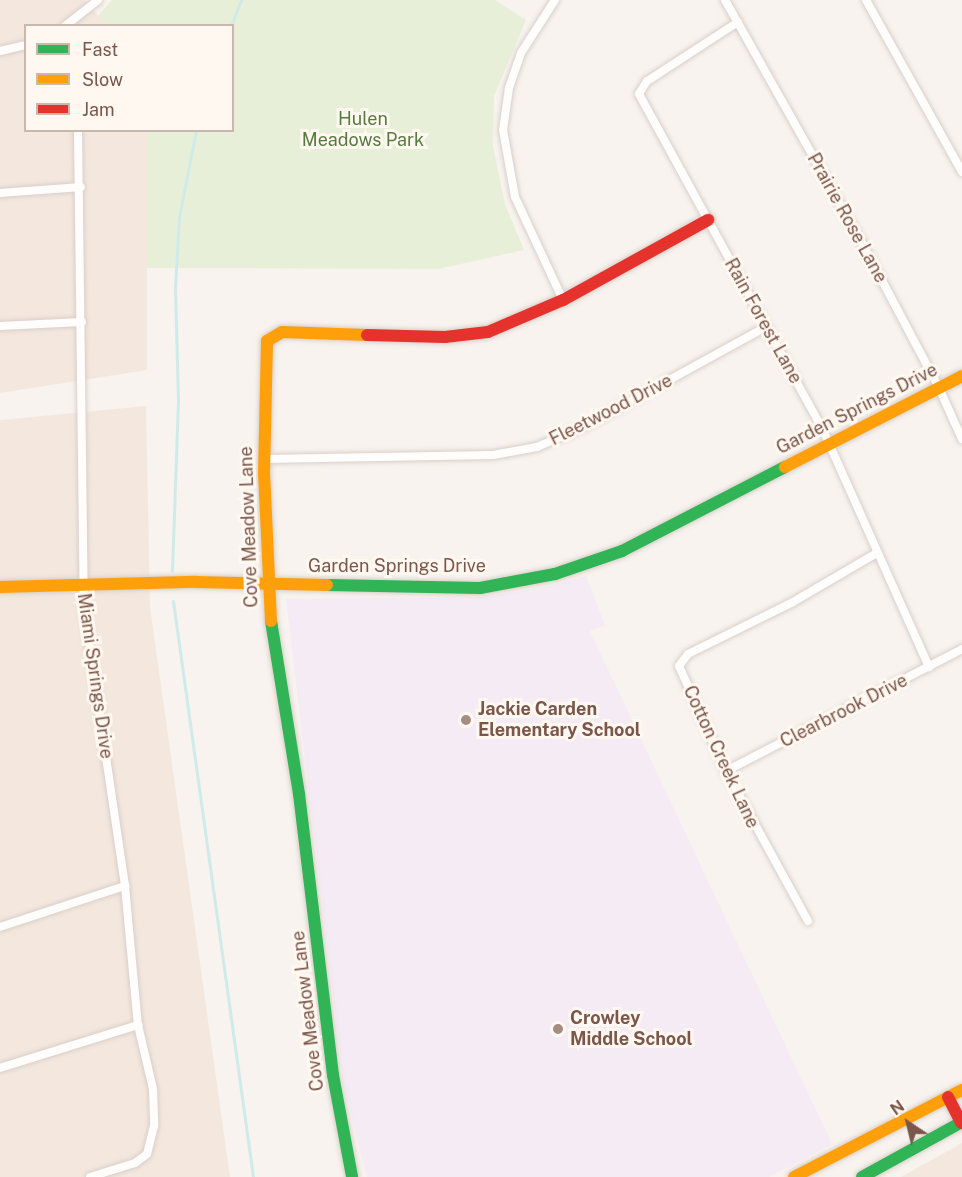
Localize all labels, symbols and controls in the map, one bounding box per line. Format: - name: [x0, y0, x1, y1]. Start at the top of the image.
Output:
- legend: [24, 24, 234, 132]
- text: Fast: [82, 39, 118, 60]
- text: Slow: [82, 69, 123, 90]
- text: Jam: [82, 99, 115, 120]
- park label: Hulen Meadows Park: [302, 109, 424, 152]
- street label: Prairie Rose Lane: [802, 149, 892, 287]
- street label: Rain Forest Lane: [720, 255, 806, 387]
- street label: Garden Springs Drive: [773, 359, 941, 459]
- street label: Fleetwood Drive: [546, 370, 676, 450]
- street label: Cove Meadow Lane: [235, 446, 263, 608]
- street label: Garden Springs Drive: [308, 555, 486, 577]
- street label: Miami Springs Drive: [73, 592, 117, 760]
- street label: Clearbrook Drive: [777, 670, 911, 752]
- street label: Cotton Creek Lane: [679, 682, 763, 832]
- place label: Jackie Carden Elementary School: [478, 699, 641, 742]
- marker: Jackie Carden Elementary School: [459, 713, 473, 727]
- street label: Cove Meadow Lane: [287, 930, 329, 1092]
- place label: Crowley Middle School: [570, 1008, 693, 1050]
- marker: Crowley Middle School: [551, 1022, 565, 1036]
- north arrow: [878, 1093, 938, 1153]
- text: N: [887, 1096, 908, 1119]

